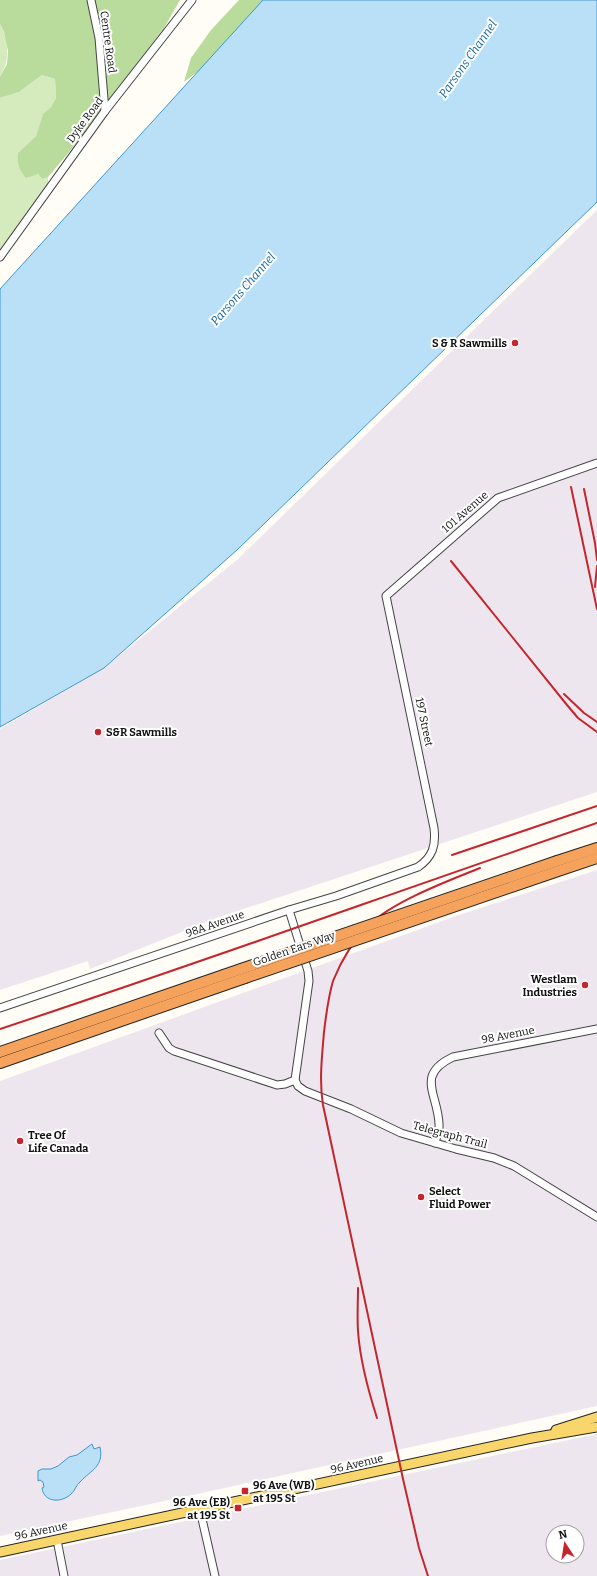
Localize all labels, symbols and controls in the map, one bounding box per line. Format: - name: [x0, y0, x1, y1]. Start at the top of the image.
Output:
- street label: Centre Road: [97, 10, 119, 74]
- water label: Parsons Channel: [436, 18, 500, 100]
- street label: Dyke Road: [64, 94, 106, 145]
- water label: Parsons Channel: [208, 250, 278, 328]
- place label: S & R Sawmills: [432, 337, 508, 350]
- marker: S & R Sawmills: [510, 338, 520, 348]
- street label: 101 Avenue: [439, 488, 491, 536]
- street label: 197 Street: [412, 696, 436, 748]
- place label: S&R Sawmills: [106, 726, 178, 739]
- marker: S&R Sawmills: [93, 727, 103, 737]
- street label: 98A Avenue: [184, 908, 246, 940]
- street label: Golden Ears Way: [251, 929, 337, 969]
- place label: Westlam Industries: [523, 973, 578, 999]
- marker: Westlam Industries: [580, 980, 590, 990]
- street label: 98 Avenue: [480, 1023, 536, 1047]
- street label: Telegraph Trail: [411, 1119, 489, 1151]
- place label: Tree Of Life Canada: [28, 1129, 89, 1155]
- marker: Tree Of Life Canada: [15, 1136, 25, 1146]
- place label: Select Fluid Power: [429, 1185, 492, 1211]
- marker: Select Fluid Power: [416, 1192, 426, 1202]
- street label: 96 Avenue: [329, 1452, 385, 1476]
- place label: 96 Ave (WB) at 195 St: [253, 1479, 315, 1505]
- marker: 96 Ave (WB) at 195 St: [240, 1486, 250, 1496]
- place label: 96 Ave (EB) at 195 St: [173, 1496, 231, 1522]
- marker: 96 Ave (EB) at 195 St: [233, 1503, 243, 1513]
- street label: 96 Avenue: [13, 1519, 69, 1543]
- north arrow: [545, 1524, 585, 1564]
- text: N: [558, 1527, 569, 1542]

